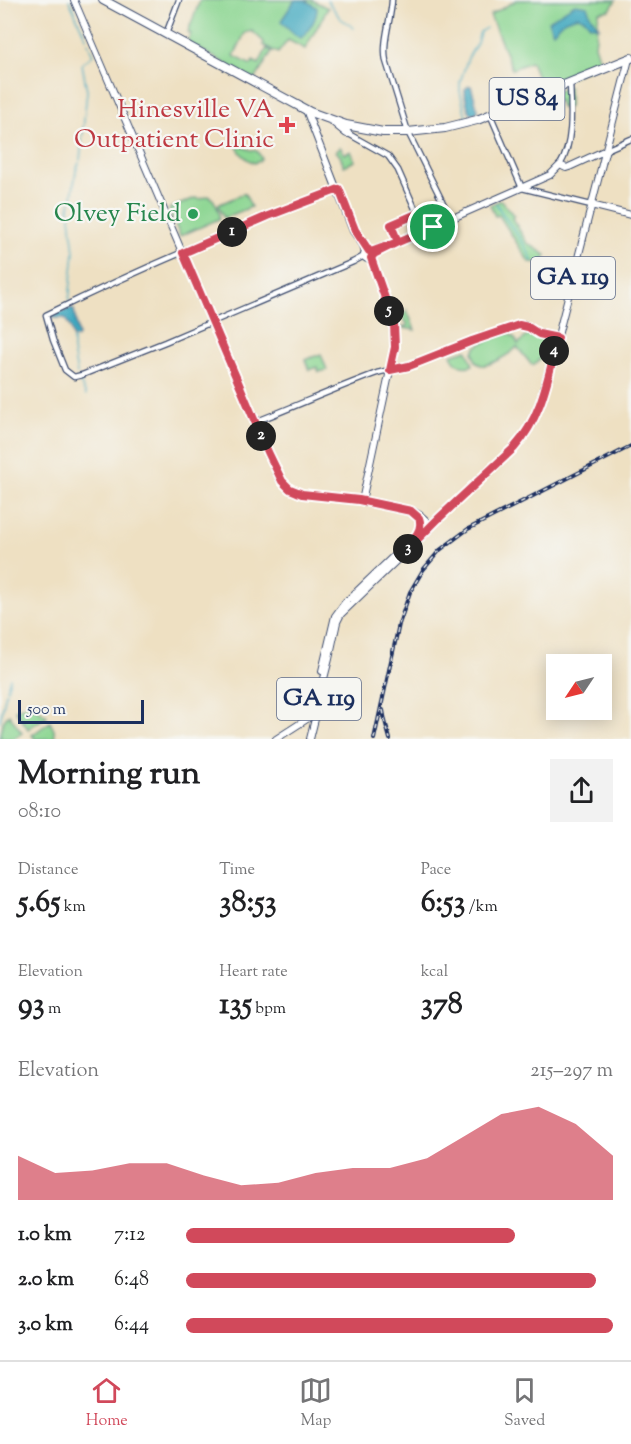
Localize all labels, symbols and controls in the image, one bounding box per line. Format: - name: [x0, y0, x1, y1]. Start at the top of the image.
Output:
- road number: US 84: [490, 78, 564, 120]
- place label: Hinesville VA Outpatient Clinic: [74, 92, 274, 159]
- marker: Hinesville VA Outpatient Clinic: [278, 116, 296, 134]
- place label: Olvey Field: [54, 196, 181, 233]
- pin: [407, 201, 458, 252]
- marker: Olvey Field: [186, 207, 200, 221]
- icon: arrive: [416, 210, 449, 243]
- pin: 1: [217, 217, 247, 247]
- text: 1: [229, 220, 235, 243]
- road number: GA 119: [531, 257, 615, 299]
- pin: 5: [374, 296, 404, 326]
- text: 5: [386, 299, 392, 322]
- pin: 4: [539, 336, 569, 366]
- text: 4: [550, 339, 558, 362]
- pin: 2: [246, 421, 276, 451]
- text: 2: [257, 424, 265, 447]
- pin: 3: [393, 534, 423, 564]
- text: 3: [405, 537, 411, 560]
- north arrow: [546, 654, 612, 720]
- map controls: [546, 654, 612, 720]
- road number: GA 119: [277, 678, 361, 720]
- scale bar: [18, 697, 144, 724]
- text: 500 m: [27, 699, 66, 722]
- text: Morning run: [18, 751, 200, 799]
- button: share: [550, 759, 613, 822]
- text: 08:10: [18, 798, 61, 827]
- text: Distance: [18, 859, 78, 882]
- text: Time: [219, 859, 255, 882]
- text: Pace: [421, 859, 451, 882]
- text: 5.65: [18, 882, 60, 925]
- text: 38:53: [219, 882, 277, 925]
- text: 6:53: [421, 882, 465, 925]
- text: km: [60, 896, 86, 919]
- text: /km: [465, 896, 498, 919]
- text: Elevation: [18, 961, 83, 984]
- text: Heart rate: [219, 961, 288, 984]
- text: kcal: [421, 961, 448, 984]
- text: 93: [18, 984, 45, 1027]
- text: 135: [219, 984, 252, 1027]
- text: 378: [421, 984, 463, 1027]
- text: m: [45, 998, 61, 1021]
- text: bpm: [252, 998, 286, 1021]
- text: Elevation: [18, 1057, 99, 1086]
- text: 215–297 m: [530, 1057, 613, 1086]
- text: 1.0 km: [18, 1221, 72, 1250]
- text: 7:12: [114, 1221, 145, 1250]
- text: 2.0 km: [18, 1266, 74, 1295]
- text: 6:48: [114, 1266, 149, 1295]
- text: 3.0 km: [18, 1311, 73, 1340]
- text: 6:44: [114, 1311, 149, 1340]
- tab: Home: [86, 1374, 128, 1433]
- tab: Map: [299, 1374, 332, 1433]
- tab: Saved: [504, 1374, 545, 1433]

